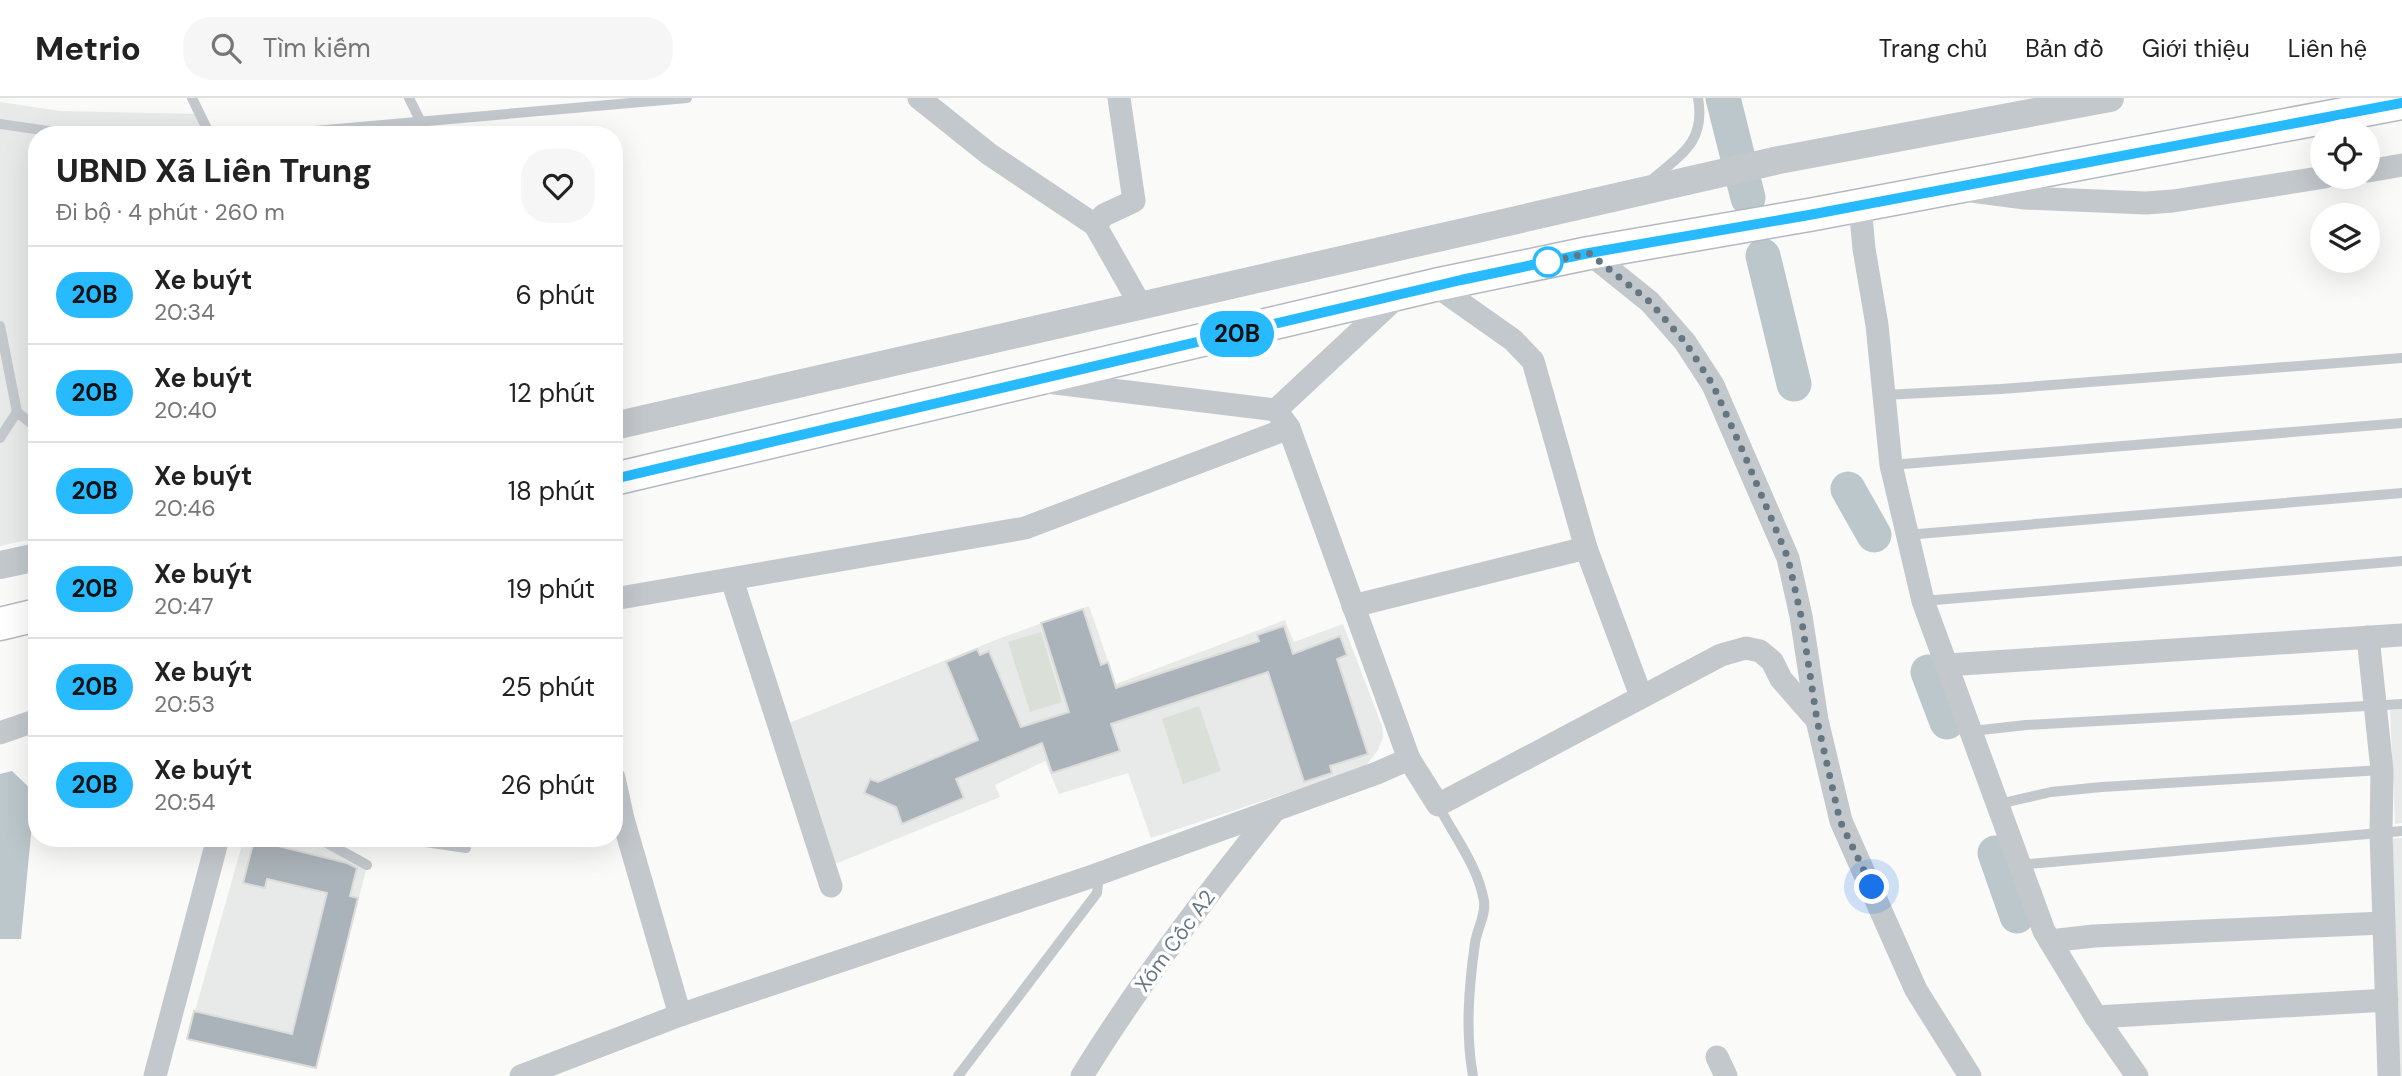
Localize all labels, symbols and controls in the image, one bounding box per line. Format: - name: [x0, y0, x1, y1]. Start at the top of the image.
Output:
- search box: [183, 17, 673, 80]
- text: Metrio: [35, 27, 141, 70]
- icon: search: [207, 29, 245, 67]
- text: Tìm kiếm: [263, 31, 371, 65]
- text: Trang chủ: [1879, 33, 1987, 64]
- text: Bản đồ: [2025, 33, 2104, 64]
- text: Giới thiệu: [2142, 33, 2250, 64]
- text: Liên hệ: [2288, 33, 2367, 64]
- map controls: [2310, 119, 2380, 273]
- button: locate: [2310, 119, 2380, 189]
- text: UBND Xã Liên Trung: [56, 149, 372, 192]
- button: heart: [521, 149, 595, 223]
- text: Đi bộ · 4 phút · 260 m: [56, 197, 285, 227]
- button: layers: [2310, 203, 2380, 273]
- unlabelled marker: [1533, 247, 1563, 277]
- text: Xe buýt: [154, 263, 252, 297]
- text: 6 phút: [515, 278, 595, 312]
- text: 20B: [72, 279, 117, 310]
- text: 20:34: [154, 297, 215, 327]
- line badge: 20B: [1197, 311, 1277, 357]
- text: 20B: [1214, 318, 1260, 349]
- text: Xe buýt: [154, 361, 252, 395]
- text: 12 phút: [509, 376, 595, 410]
- text: 20B: [72, 377, 117, 408]
- text: 20:40: [154, 395, 217, 425]
- text: Xe buýt: [154, 459, 252, 493]
- text: 18 phút: [508, 474, 595, 508]
- text: 20B: [72, 475, 117, 506]
- text: 20:46: [154, 493, 216, 523]
- text: Xe buýt: [154, 557, 252, 591]
- text: 19 phút: [507, 572, 595, 606]
- text: 20B: [72, 573, 117, 604]
- text: 20:47: [154, 591, 214, 621]
- text: Xe buýt: [154, 655, 252, 689]
- text: 25 phút: [501, 670, 595, 704]
- text: 20B: [72, 671, 117, 702]
- text: 20:53: [154, 689, 215, 719]
- text: Xe buýt: [154, 753, 252, 787]
- text: 26 phút: [500, 768, 595, 802]
- text: 20B: [72, 769, 117, 800]
- text: 20:54: [154, 787, 215, 817]
- your location: [1854, 869, 1889, 904]
- street label: Xóm Cốc A2: [1128, 884, 1222, 998]

